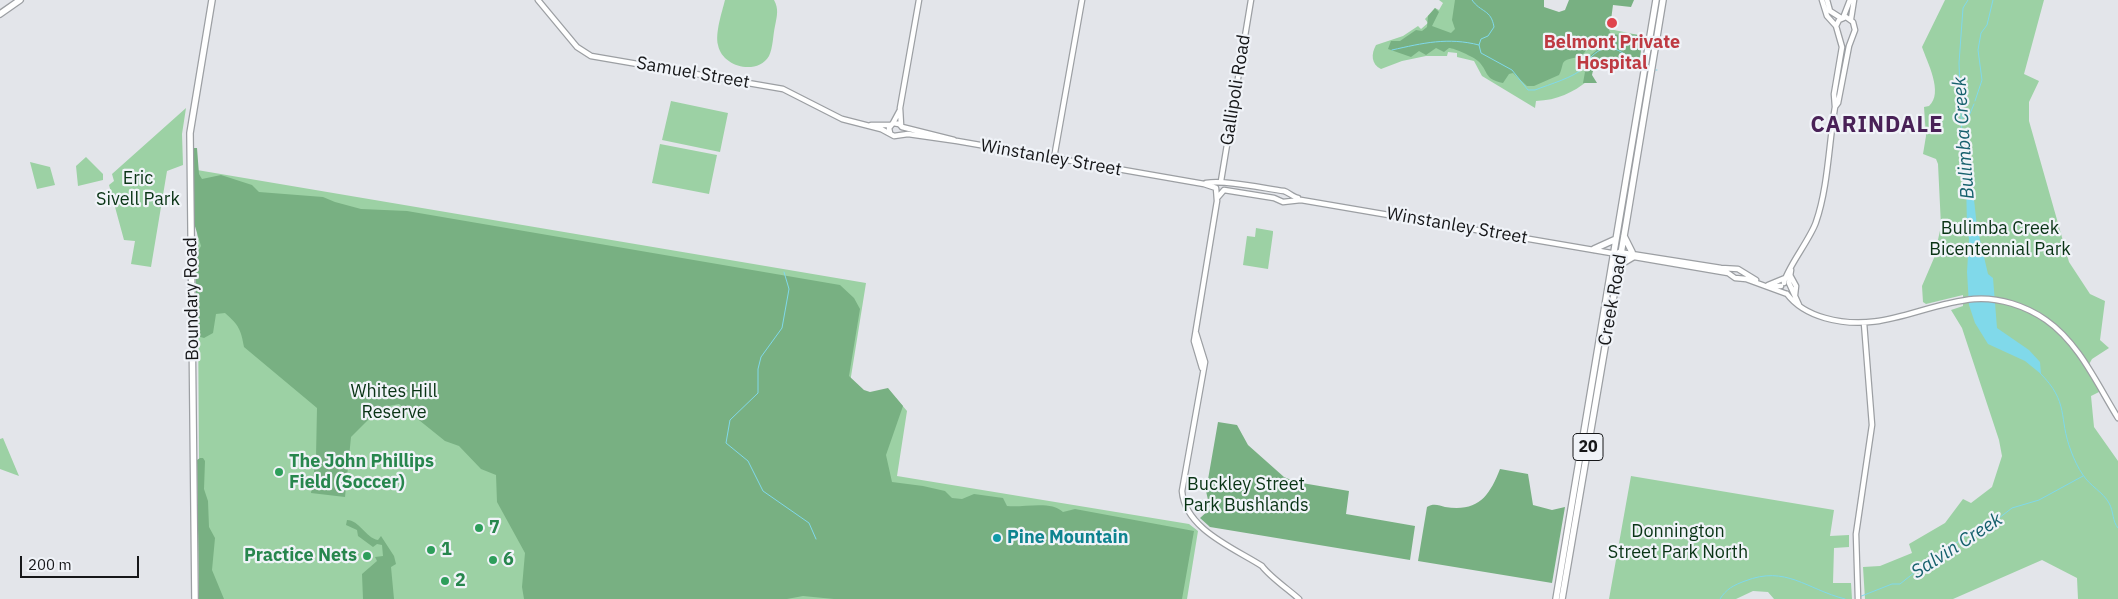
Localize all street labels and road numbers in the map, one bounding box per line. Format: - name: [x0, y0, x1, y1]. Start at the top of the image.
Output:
- street label: Gallipoli Road: [1217, 33, 1255, 147]
- street label: Samuel Street: [635, 52, 751, 94]
- street label: Winstanley Street: [979, 135, 1123, 181]
- street label: Winstanley Street: [1385, 203, 1529, 249]
- street label: Boundary Road: [180, 237, 204, 361]
- street label: Creek Road: [1594, 253, 1632, 347]
- road number: 20: [1573, 434, 1603, 461]

